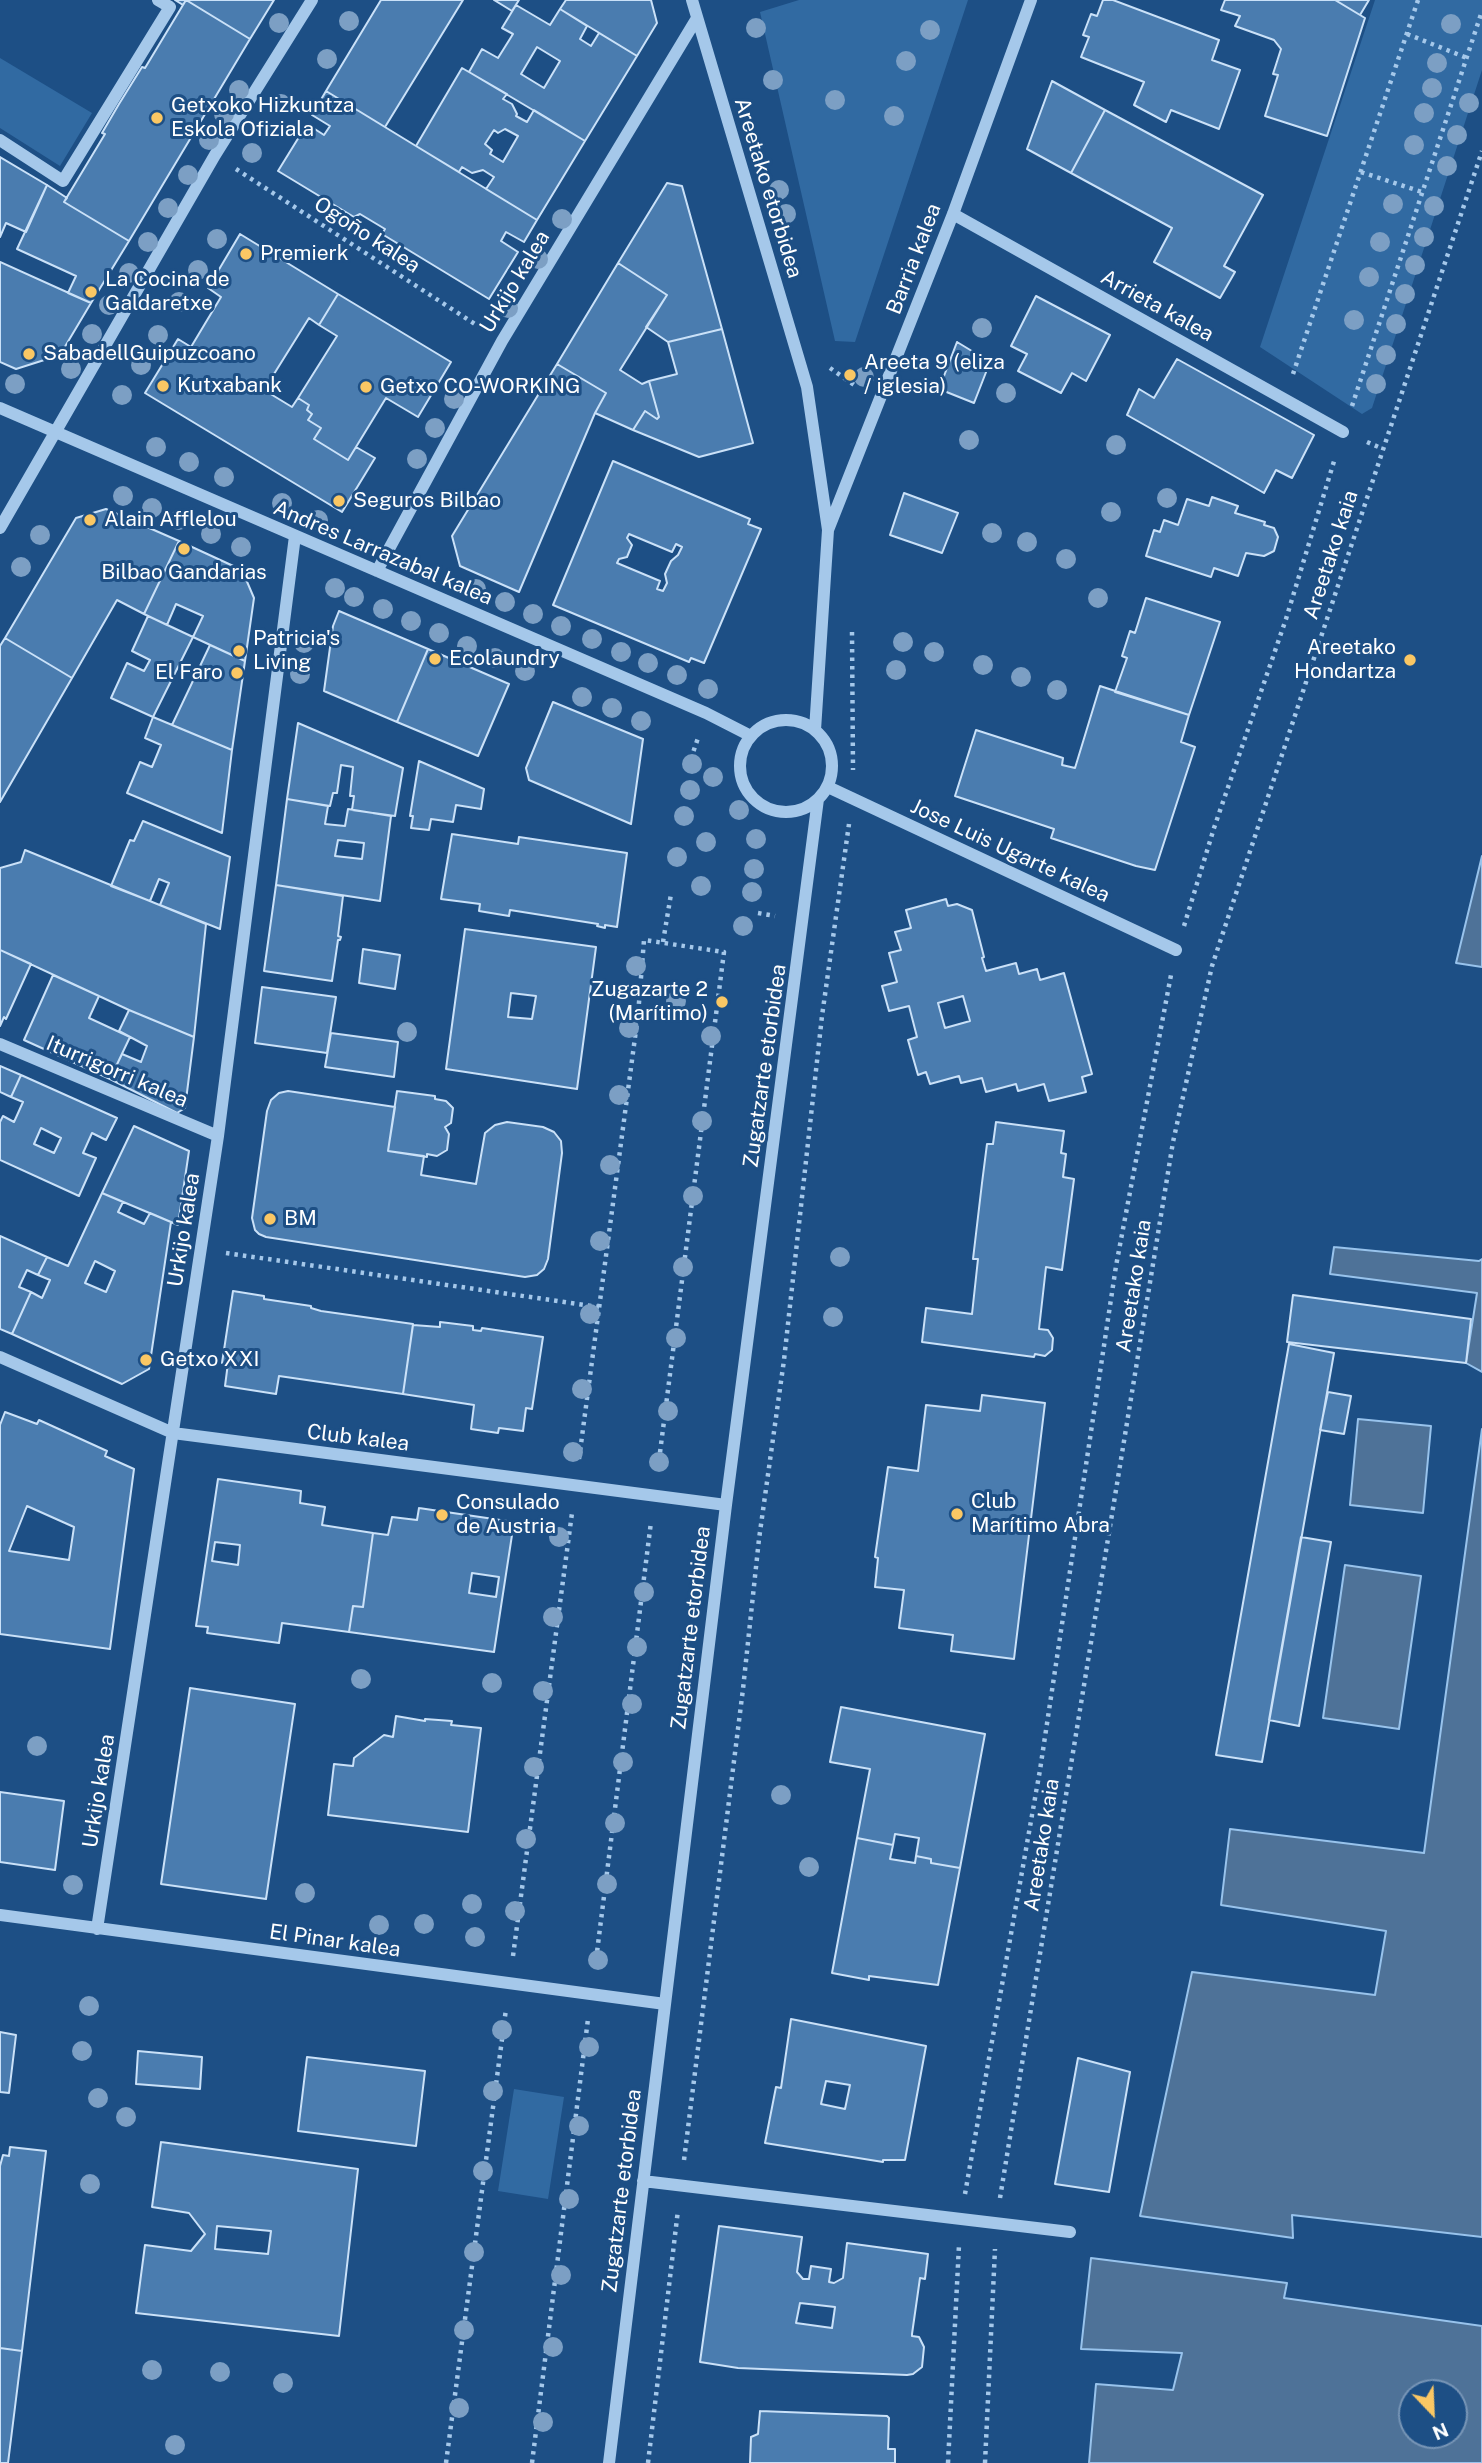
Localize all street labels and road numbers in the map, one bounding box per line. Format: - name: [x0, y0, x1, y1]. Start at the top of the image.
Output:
- street label: Areetako etorbidea: [729, 95, 807, 281]
- street label: Ogoño kalea: [309, 191, 425, 279]
- street label: Barria kalea: [881, 200, 947, 318]
- street label: Urkijo kalea: [475, 226, 555, 338]
- street label: Arrieta kalea: [1096, 265, 1218, 347]
- street label: Areetako kaia: [1298, 487, 1364, 623]
- street label: Andres Larrazabal kalea: [269, 495, 497, 611]
- street label: Jose Luis Ugarte kalea: [906, 794, 1114, 908]
- street label: Zugatzarte etorbidea: [738, 963, 792, 1169]
- street label: Iturrigorri kalea: [42, 1031, 192, 1113]
- street label: Urkijo kalea: [163, 1171, 205, 1289]
- street label: Areetako kaia: [1111, 1218, 1157, 1354]
- street label: Club kalea: [305, 1419, 411, 1457]
- street label: Zugatzarte etorbidea: [666, 1525, 716, 1731]
- street label: Urkijo kalea: [78, 1732, 120, 1850]
- street label: Areetako kaia: [1019, 1777, 1065, 1913]
- street label: El Pinar kalea: [268, 1919, 402, 1963]
- street label: Zugatzarte etorbidea: [597, 2088, 647, 2294]

